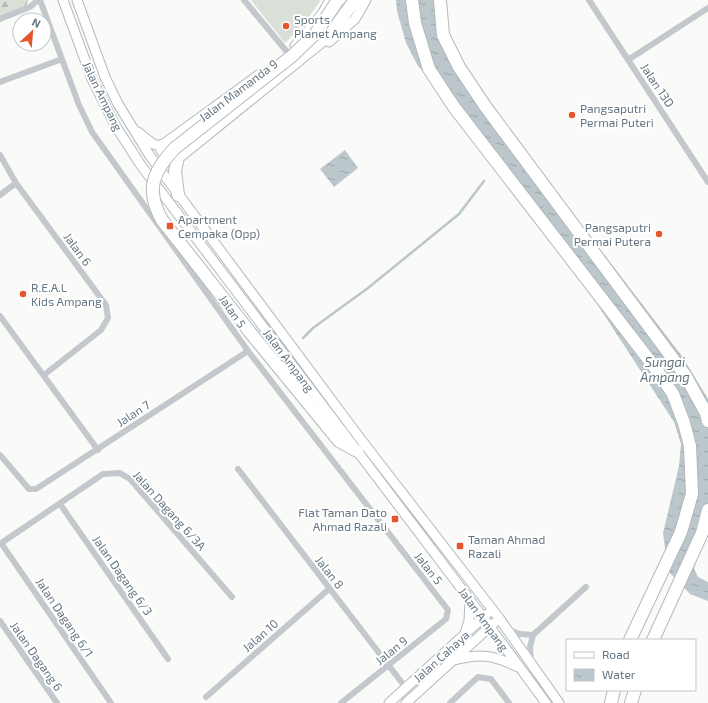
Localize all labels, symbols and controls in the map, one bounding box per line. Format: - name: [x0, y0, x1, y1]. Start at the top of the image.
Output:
- north arrow: [12, 12, 52, 52]
- place label: Sports Planet Ampang: [294, 12, 377, 40]
- text: N: [30, 15, 43, 30]
- marker: Sports Planet Ampang: [281, 21, 291, 31]
- street label: Jalan Mamanda 9: [196, 56, 280, 124]
- street label: Jalan Ampang: [80, 59, 126, 133]
- street label: Jalan 13D: [638, 60, 678, 110]
- place label: Pangsaputri Permai Puteri: [580, 101, 654, 129]
- marker: Pangsaputri Permai Puteri: [567, 110, 577, 120]
- place label: Apartment Cempaka (Opp): [178, 212, 260, 240]
- place label: Pangsaputri Permai Putera: [574, 220, 651, 248]
- marker: Apartment Cempaka (Opp): [165, 221, 175, 231]
- marker: Pangsaputri Permai Putera: [654, 229, 664, 239]
- street label: Jalan 6: [61, 230, 95, 268]
- place label: R.E.A.L Kids Ampang: [31, 280, 102, 308]
- marker: R.E.A.L Kids Ampang: [18, 289, 28, 299]
- street label: Jalan 5: [217, 292, 249, 330]
- street label: Jalan Ampang: [261, 326, 317, 395]
- water label: Sungai Ampang: [639, 354, 690, 385]
- street label: Jalan 7: [114, 397, 152, 429]
- street label: Jalan Dagang 6/3A: [131, 467, 210, 553]
- place label: Flat Taman Dato Ahmad Razali: [298, 505, 387, 533]
- marker: Flat Taman Dato Ahmad Razali: [390, 514, 400, 524]
- street label: Jalan Dagang 6/3: [90, 532, 156, 618]
- place label: Taman Ahmad Razali: [468, 532, 545, 560]
- marker: Taman Ahmad Razali: [455, 541, 465, 551]
- street label: Jalan 5: [412, 549, 446, 587]
- street label: Jalan 8: [313, 553, 347, 591]
- street label: Jalan Dagang 6/1: [33, 575, 97, 659]
- street label: Jalan Ampang: [456, 584, 512, 654]
- street label: Jalan 10: [239, 616, 281, 654]
- street label: Jalan Dagang 6: [8, 619, 66, 693]
- street label: Jalan Cahaya: [410, 627, 472, 685]
- street label: Jalan 9: [372, 633, 410, 667]
- legend: [566, 639, 696, 691]
- text: Road: [602, 647, 630, 661]
- text: Water: [602, 667, 636, 681]

